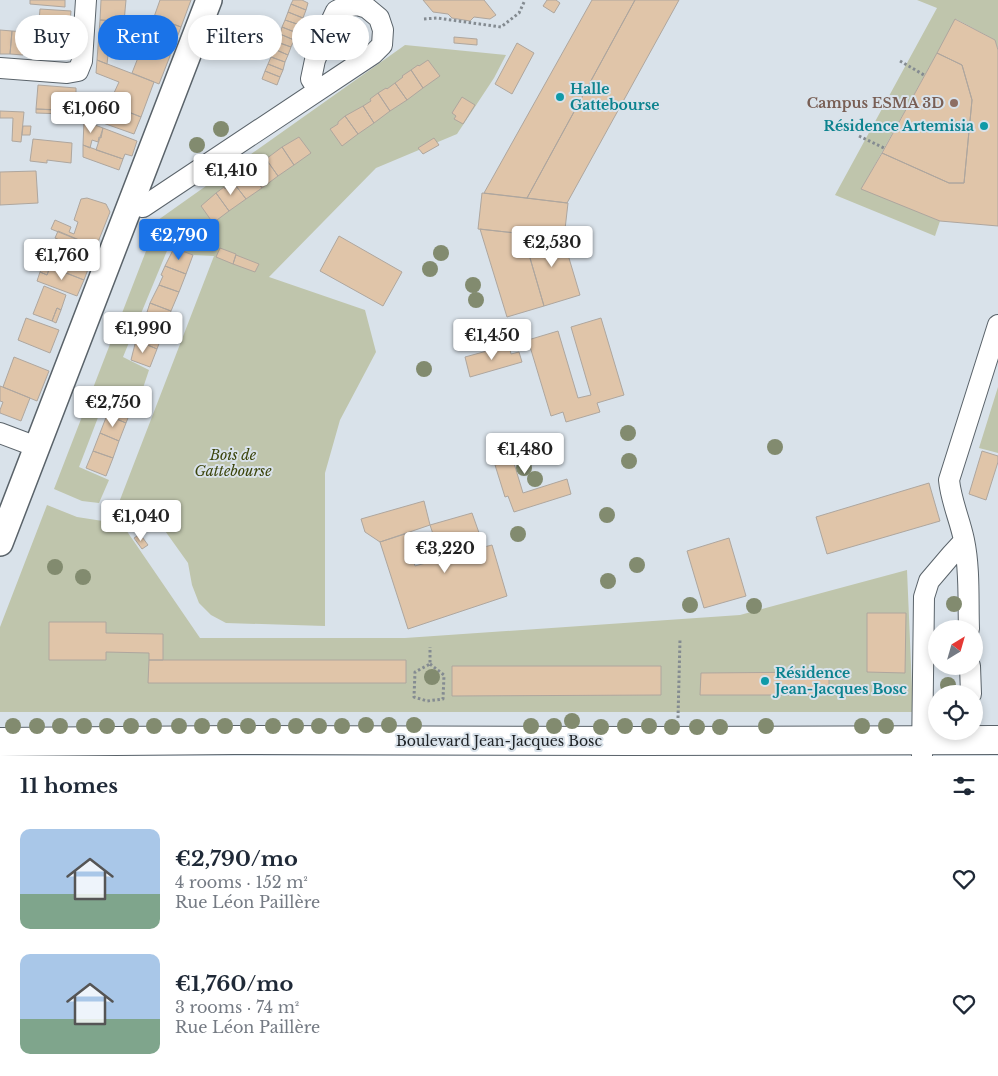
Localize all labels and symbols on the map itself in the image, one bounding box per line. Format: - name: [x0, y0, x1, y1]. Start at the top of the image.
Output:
- place label: Halle Gattebourse: [570, 80, 659, 114]
- marker: Halle Gattebourse: [554, 91, 566, 103]
- pin: €1,060: [50, 92, 132, 134]
- place label: Campus ESMA 3D: [807, 94, 944, 112]
- marker: Campus ESMA 3D: [948, 97, 960, 109]
- place label: Résidence Artemisia: [824, 117, 974, 135]
- marker: Résidence Artemisia: [978, 120, 990, 132]
- pin: €1,410: [190, 154, 272, 196]
- pin: €2,790: [138, 218, 220, 261]
- pin: €2,530: [511, 226, 593, 268]
- pin: €1,760: [21, 238, 103, 281]
- pin: €1,990: [102, 312, 184, 354]
- pin: €1,450: [451, 318, 533, 361]
- pin: €2,750: [72, 386, 154, 428]
- pin: €1,480: [484, 432, 566, 475]
- park label: Bois de Gattebourse: [194, 446, 272, 480]
- pin: €1,040: [100, 500, 182, 542]
- pin: €3,220: [404, 532, 486, 574]
- north arrow: [928, 620, 982, 675]
- place label: Résidence Jean-Jacques Bosc: [772, 664, 907, 698]
- marker: Résidence Jean-Jacques Bosc: [759, 675, 771, 687]
- street label: Boulevard Jean-Jacques Bosc: [396, 732, 602, 750]

